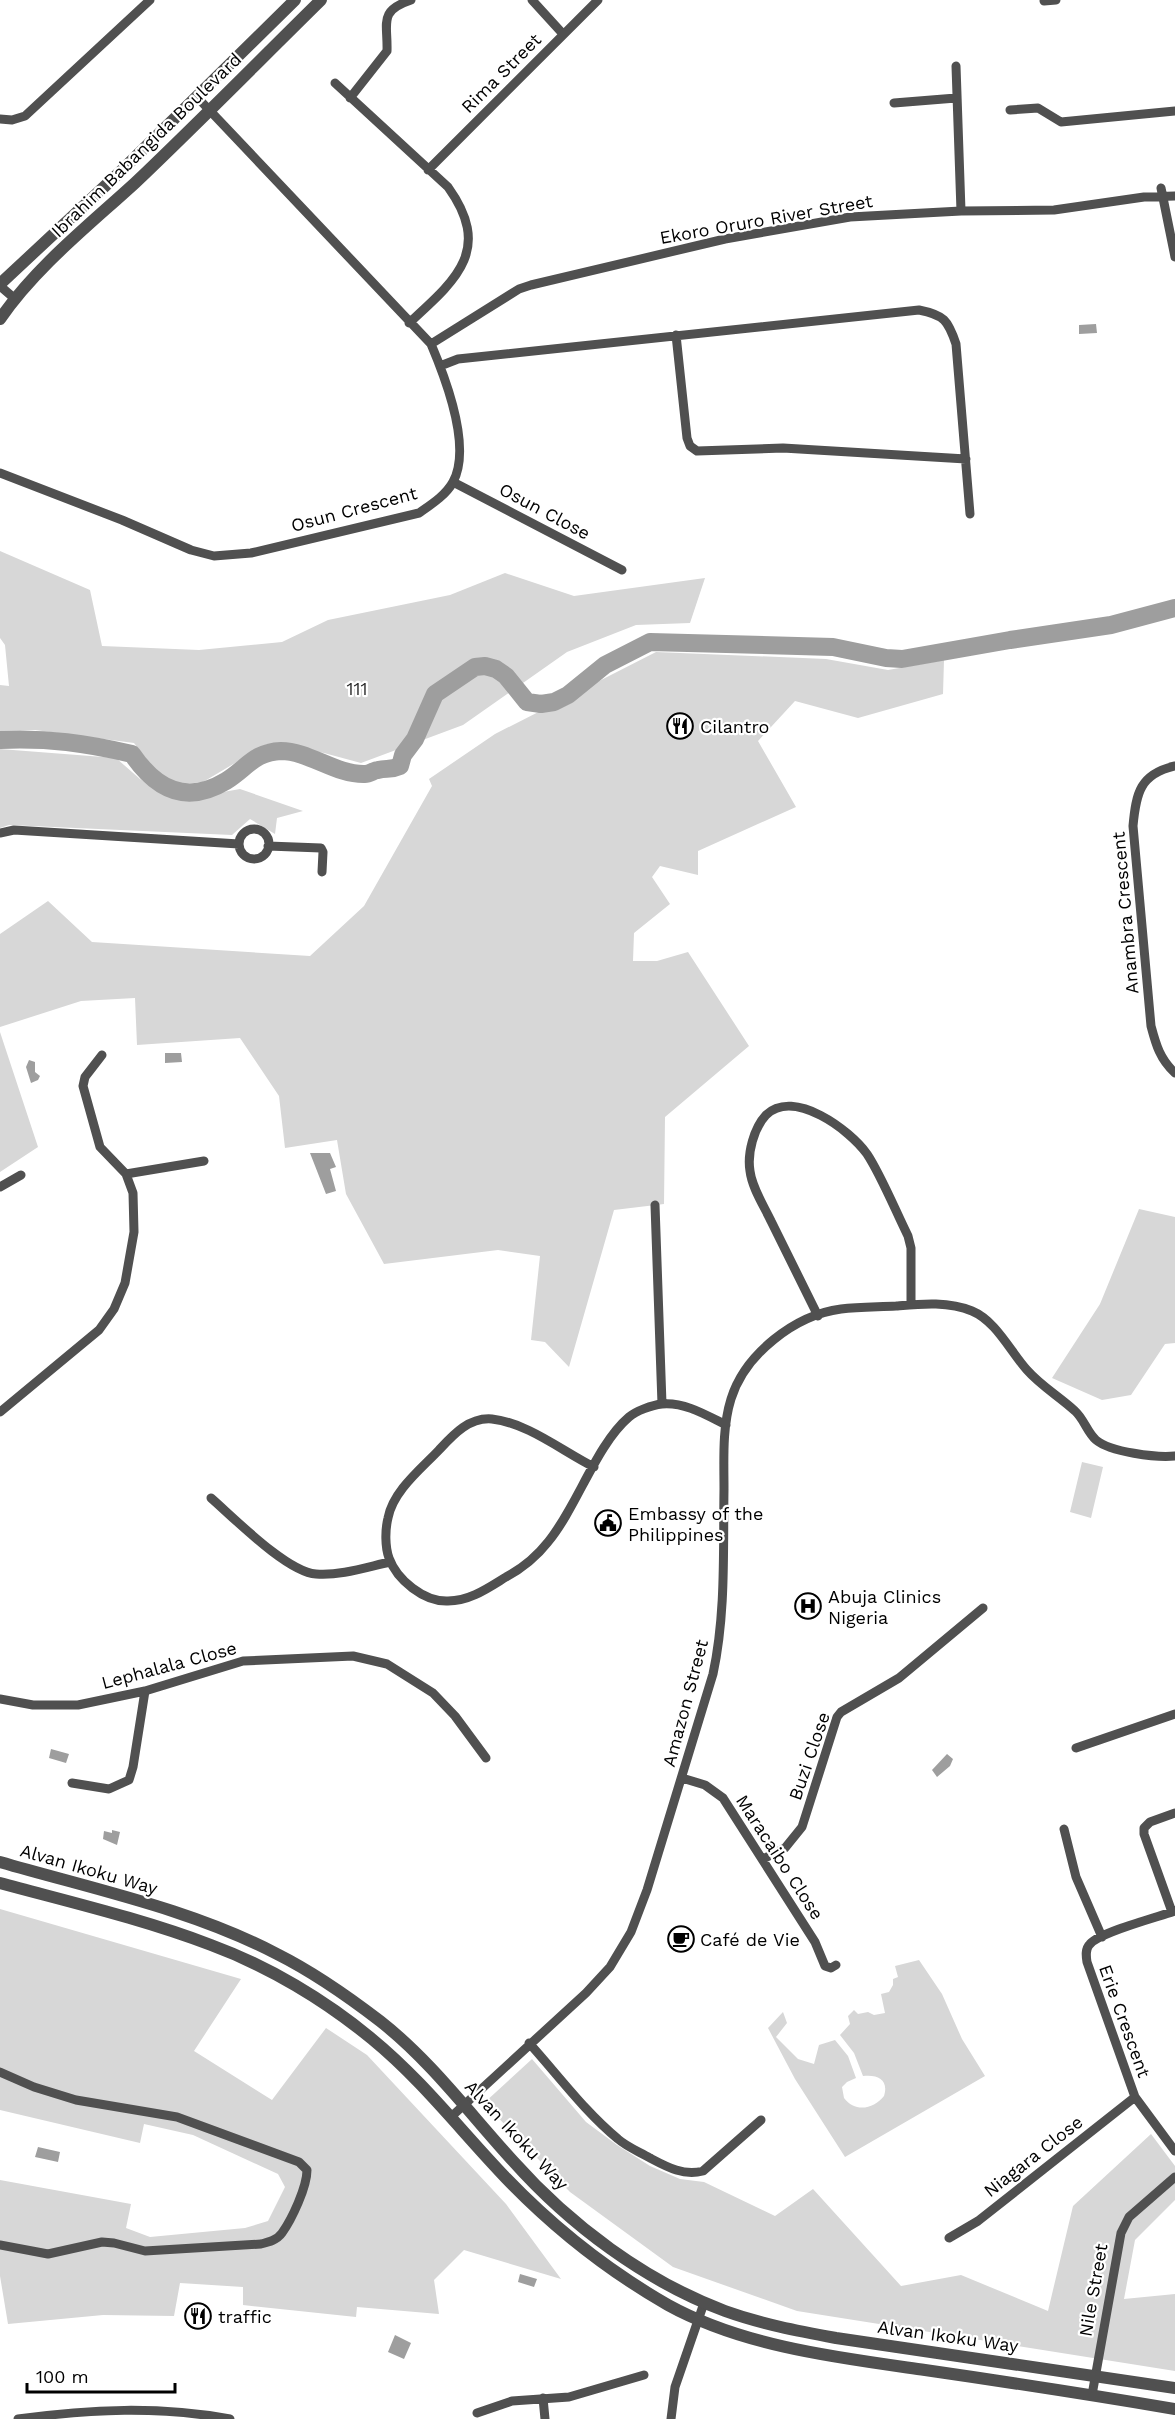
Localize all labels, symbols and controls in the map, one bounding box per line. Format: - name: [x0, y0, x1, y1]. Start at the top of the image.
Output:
- street label: Rima Street: [457, 29, 545, 117]
- street label: Ibrahim Babangida Boulevard: [47, 48, 245, 242]
- street label: Ekoro Oruro River Street: [658, 190, 874, 248]
- street label: Osun Close: [496, 478, 594, 544]
- street label: Osun Crescent: [289, 482, 420, 536]
- park label: 111: [346, 678, 368, 699]
- restaurant icon: Cilantro: [665, 711, 695, 741]
- place label: Cilantro: [700, 716, 769, 737]
- street label: Anambra Crescent: [1107, 830, 1143, 995]
- place label: Embassy of the Philippines: [628, 1503, 763, 1545]
- public building icon: Embassy of the Philippines: [593, 1508, 623, 1538]
- place label: Abuja Clinics Nigeria: [828, 1586, 941, 1628]
- hospital icon: Abuja Clinics Nigeria: [793, 1591, 823, 1621]
- street label: Lephalala Close: [99, 1637, 239, 1693]
- street label: Amazon Street: [658, 1637, 712, 1769]
- street label: Buzi Close: [784, 1709, 834, 1803]
- street label: Maracaibo Close: [732, 1791, 828, 1923]
- street label: Alvan Ikoku Way: [18, 1839, 161, 1899]
- cafe icon: Café de Vie: [666, 1924, 696, 1954]
- place label: Café de Vie: [700, 1929, 800, 1950]
- street label: Erie Crescent: [1095, 1962, 1155, 2081]
- street label: Alvan Ikoku Way: [461, 2076, 574, 2195]
- street label: Niagara Close: [979, 2111, 1087, 2201]
- street label: Nile Street: [1074, 2241, 1112, 2338]
- restaurant icon: traffic: [183, 2301, 213, 2331]
- place label: traffic: [218, 2306, 272, 2327]
- street label: Alvan Ikoku Way: [876, 2316, 1021, 2356]
- scale bar: [27, 2356, 176, 2394]
- text: 100 m: [36, 2366, 89, 2387]

